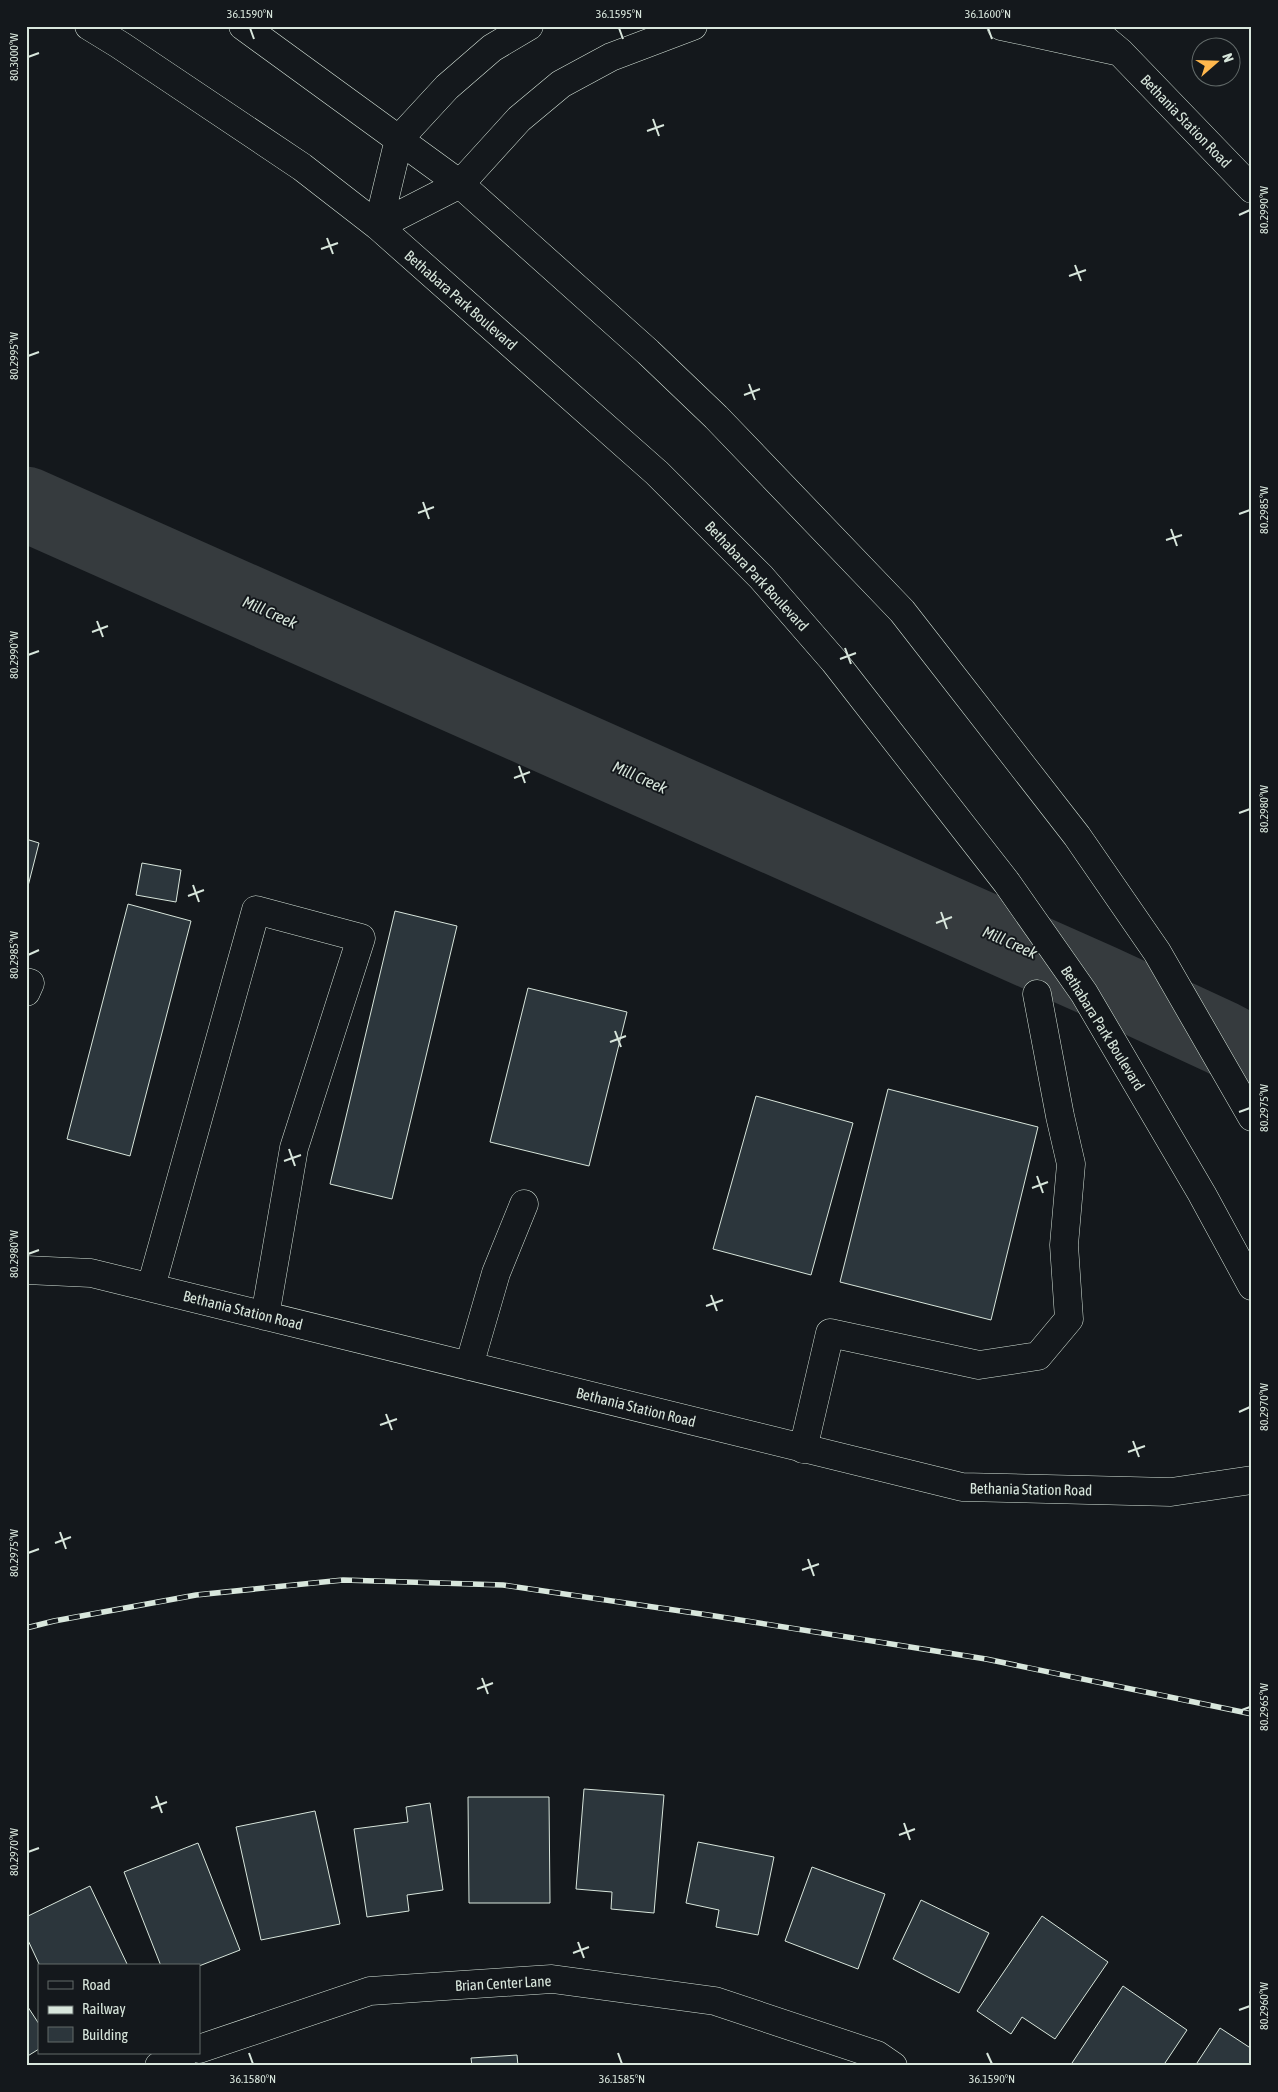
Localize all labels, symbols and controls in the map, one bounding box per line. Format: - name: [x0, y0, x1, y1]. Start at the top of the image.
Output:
- text: 36.1590°N: [227, 7, 273, 21]
- text: 36.1595°N: [596, 7, 642, 21]
- text: 36.1600°N: [965, 7, 1011, 21]
- text: 80.3000°W: [7, 33, 21, 81]
- north arrow: [1190, 38, 1240, 88]
- text: N: [1219, 51, 1237, 64]
- street label: Bethania Station Road: [1137, 71, 1235, 171]
- text: 80.2990°W: [1257, 186, 1271, 234]
- street label: Bethabara Park Boulevard: [401, 247, 521, 353]
- text: 80.2995°W: [7, 332, 21, 380]
- text: 80.2985°W: [1257, 486, 1271, 534]
- street label: Bethabara Park Boulevard: [702, 518, 812, 634]
- water label: Mill Creek: [240, 592, 301, 632]
- text: 80.2990°W: [7, 631, 21, 679]
- water label: Mill Creek: [610, 757, 671, 797]
- text: 80.2980°W: [1257, 785, 1271, 833]
- water label: Mill Creek: [980, 922, 1041, 962]
- text: 80.2985°W: [7, 931, 21, 979]
- street label: Bethabara Park Boulevard: [1058, 963, 1148, 1093]
- text: 80.2975°W: [1257, 1084, 1271, 1132]
- text: 80.2980°W: [7, 1230, 21, 1278]
- street label: Bethania Station Road: [181, 1287, 305, 1333]
- text: 80.2970°W: [1257, 1383, 1271, 1431]
- street label: Bethania Station Road: [574, 1384, 698, 1430]
- street label: Bethania Station Road: [970, 1479, 1092, 1499]
- text: 80.2975°W: [7, 1529, 21, 1577]
- text: 80.2965°W: [1257, 1683, 1271, 1731]
- text: 80.2970°W: [7, 1828, 21, 1876]
- legend: [38, 1964, 200, 2054]
- street label: Brian Center Lane: [454, 1972, 552, 1994]
- text: Road: [82, 1976, 111, 1993]
- text: 80.2960°W: [1257, 1982, 1271, 2030]
- text: Railway: [82, 2000, 126, 2017]
- text: Building: [82, 2026, 128, 2043]
- text: 36.1580°N: [230, 2072, 276, 2086]
- text: 36.1585°N: [599, 2072, 645, 2086]
- text: 36.1590°N: [969, 2072, 1015, 2086]

